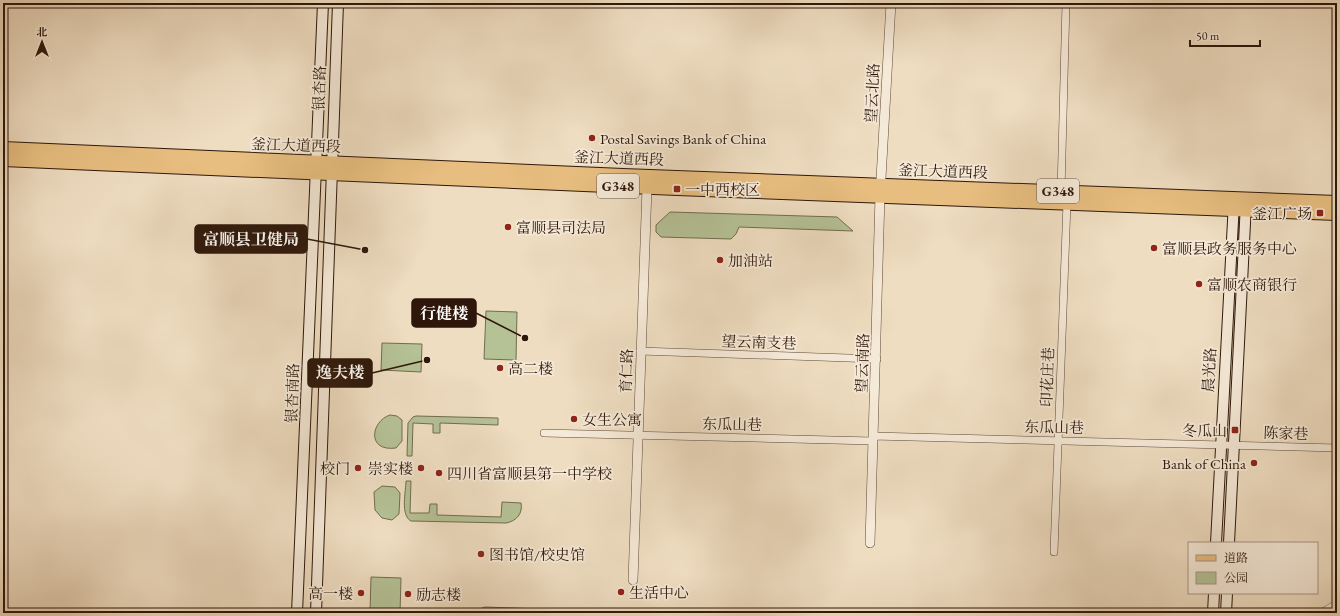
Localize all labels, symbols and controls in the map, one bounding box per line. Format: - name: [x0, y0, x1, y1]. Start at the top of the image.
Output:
- north arrow: [22, 22, 62, 62]
- scale bar: [1190, 22, 1260, 48]
- text: 北: [37, 25, 48, 39]
- text: 50 m: [1196, 28, 1220, 44]
- street label: 望云北路: [861, 63, 883, 123]
- street label: 银杏路: [309, 65, 329, 111]
- place label: Postal Savings Bank of China: [600, 129, 766, 148]
- marker: Postal Savings Bank of China: [587, 133, 597, 143]
- street label: 釜江大道西段: [251, 134, 341, 156]
- street label: 釜江大道西段: [574, 147, 664, 169]
- street label: 釜江大道西段: [898, 160, 988, 182]
- road number: G348: [597, 174, 639, 198]
- road number: G348: [1037, 179, 1079, 203]
- place label: 一中西校区: [685, 180, 760, 199]
- marker: 一中西校区: [672, 184, 682, 194]
- place label: 釜江广场: [1252, 204, 1312, 223]
- marker: 釜江广场: [1315, 208, 1325, 218]
- place label: 富顺县司法局: [516, 218, 606, 237]
- marker: 富顺县司法局: [503, 222, 513, 232]
- callout: 富顺县卫健局: [195, 225, 307, 253]
- text: 富顺县卫健局: [203, 229, 299, 250]
- place label: 富顺县政务服务中心: [1162, 239, 1297, 258]
- marker: 富顺县政务服务中心: [1149, 243, 1159, 253]
- place label: 加油站: [728, 251, 773, 270]
- marker: 加油站: [715, 255, 725, 265]
- place label: 富顺农商银行: [1207, 275, 1297, 294]
- marker: 富顺农商银行: [1194, 279, 1204, 289]
- callout: 行健楼: [412, 299, 476, 327]
- text: 行健楼: [420, 303, 468, 324]
- street label: 望云南支巷: [721, 331, 797, 353]
- street label: 望云南路: [851, 333, 873, 393]
- street label: 印花庄巷: [1036, 347, 1058, 407]
- street label: 晨光路: [1198, 347, 1220, 393]
- street label: 育仁路: [616, 348, 636, 394]
- callout: 逸夫楼: [308, 359, 372, 387]
- place label: 高二楼: [508, 359, 553, 378]
- text: 逸夫楼: [316, 362, 364, 383]
- street label: 银杏南路: [281, 363, 303, 423]
- marker: 高二楼: [495, 363, 505, 373]
- place label: 女生公寓: [582, 410, 642, 429]
- marker: 女生公寓: [569, 414, 579, 424]
- street label: 东瓜山巷: [702, 414, 762, 434]
- street label: 东瓜山巷: [1024, 417, 1084, 437]
- place label: 冬瓜山: [1182, 421, 1227, 440]
- street label: 陈家巷: [1263, 423, 1309, 443]
- marker: 冬瓜山: [1230, 425, 1240, 435]
- place label: Bank of China: [1162, 454, 1246, 473]
- marker: Bank of China: [1249, 458, 1259, 468]
- place label: 校门: [320, 459, 350, 478]
- place label: 崇实楼: [368, 459, 413, 478]
- marker: 校门: [353, 463, 363, 473]
- marker: 崇实楼: [416, 463, 426, 473]
- place label: 四川省富顺县第一中学校: [447, 464, 612, 483]
- marker: 四川省富顺县第一中学校: [434, 468, 444, 478]
- legend: [1188, 542, 1318, 594]
- place label: 图书馆/校史馆: [489, 545, 585, 564]
- marker: 图书馆/校史馆: [476, 549, 486, 559]
- text: 道路: [1224, 550, 1248, 566]
- text: 公园: [1224, 570, 1248, 586]
- place label: 生活中心: [629, 583, 689, 602]
- place label: 高一楼: [308, 584, 353, 603]
- place label: 励志楼: [416, 585, 461, 604]
- marker: 生活中心: [616, 587, 626, 597]
- marker: 高一楼: [356, 588, 366, 598]
- marker: 励志楼: [403, 589, 413, 599]

